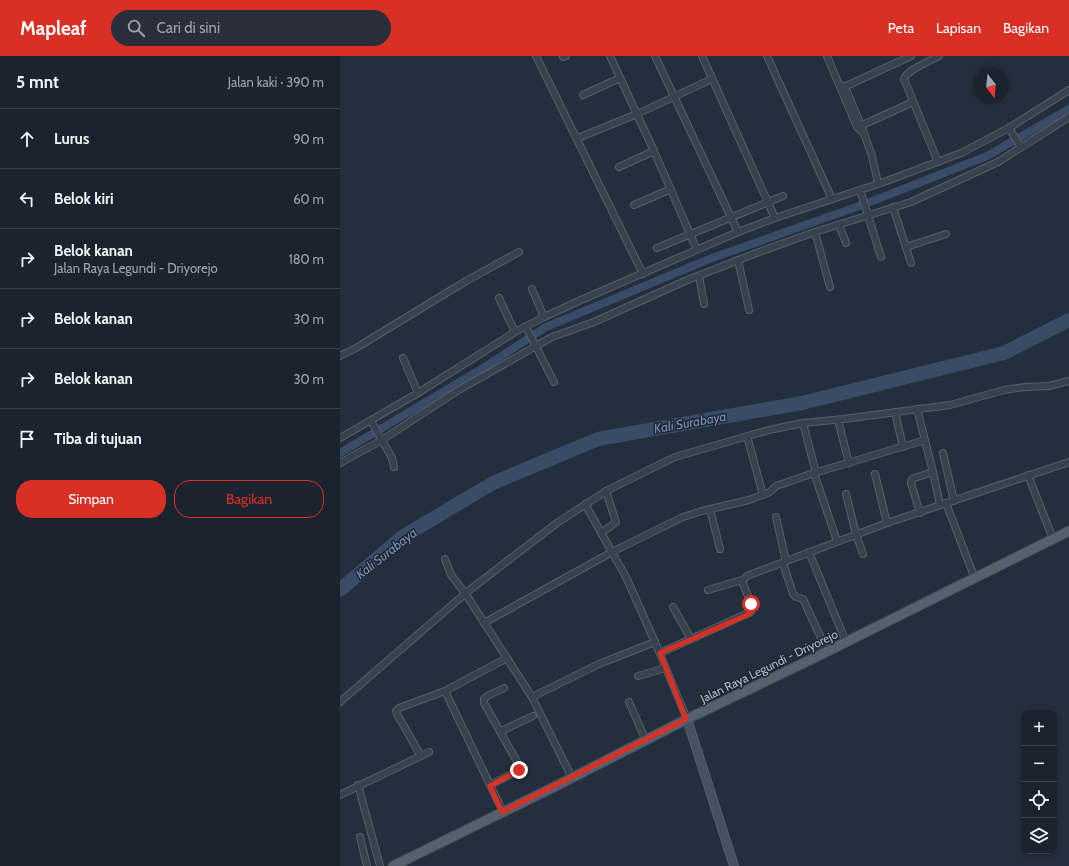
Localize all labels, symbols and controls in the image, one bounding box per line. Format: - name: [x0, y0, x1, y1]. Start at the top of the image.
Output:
- search box: [111, 10, 391, 46]
- text: Mapleaf: [20, 17, 87, 40]
- icon: search: [125, 17, 147, 39]
- text: Cari di sini: [157, 19, 220, 37]
- text: Peta: [888, 19, 914, 37]
- text: Lapisan: [936, 19, 981, 37]
- text: Bagikan: [1003, 19, 1049, 37]
- north arrow: [973, 68, 1009, 104]
- text: 5 mnt: [16, 72, 59, 92]
- text: Jalan kaki · 390 m: [228, 74, 324, 90]
- icon: ahead: [16, 128, 38, 150]
- text: Lurus: [54, 130, 89, 148]
- text: 90 m: [293, 131, 324, 147]
- icon: left: [16, 188, 38, 210]
- text: Belok kiri: [54, 190, 114, 208]
- text: 60 m: [293, 191, 324, 207]
- text: Belok kanan: [54, 242, 133, 260]
- icon: right: [16, 248, 38, 270]
- text: 180 m: [288, 251, 324, 267]
- text: Jalan Raya Legundi - Driyorejo: [54, 260, 218, 276]
- icon: right: [16, 308, 38, 330]
- text: Belok kanan: [54, 310, 133, 328]
- text: 30 m: [294, 311, 324, 327]
- icon: right: [16, 368, 38, 390]
- text: Belok kanan: [54, 370, 133, 388]
- text: 30 m: [294, 371, 324, 387]
- water label: Kali Surabaya: [652, 408, 728, 436]
- icon: arrive: [16, 428, 38, 450]
- text: Tiba di tujuan: [54, 430, 142, 448]
- button: Simpan: [16, 480, 166, 518]
- button: Bagikan: [174, 480, 324, 518]
- water label: Kali Surabaya: [352, 524, 420, 582]
- route start: [742, 595, 760, 613]
- street label: Jalan Raya Legundi - Driyorejo: [697, 626, 840, 706]
- map controls: [1021, 710, 1057, 854]
- button: +: [1021, 710, 1057, 746]
- button: −: [1021, 746, 1057, 782]
- route end: [510, 761, 528, 779]
- button: locate: [1021, 782, 1057, 818]
- button: layers: [1021, 818, 1057, 854]

